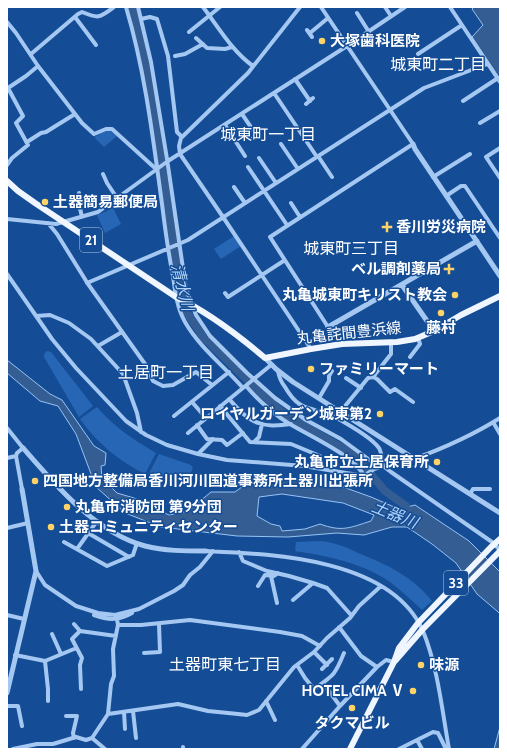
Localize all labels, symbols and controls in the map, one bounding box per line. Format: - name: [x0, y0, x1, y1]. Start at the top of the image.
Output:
- place label: 大塚歯科医院: [330, 32, 420, 50]
- marker: 大塚歯科医院: [317, 36, 327, 46]
- district label: 城東町二丁目: [390, 55, 486, 74]
- district label: 城東町一丁目: [220, 125, 316, 144]
- place label: 土器簡易郵便局: [53, 193, 158, 211]
- marker: 土器簡易郵便局: [40, 197, 50, 207]
- place label: 香川労災病院: [396, 218, 486, 236]
- marker: 香川労災病院: [381, 221, 393, 233]
- road number: 21: [80, 228, 102, 252]
- district label: 城東町三丁目: [303, 239, 399, 258]
- place label: ベル調剤薬局: [351, 260, 441, 278]
- water label: 清水川: [167, 262, 198, 315]
- marker: ベル調剤薬局: [444, 264, 454, 274]
- place label: 丸亀城東町キリスト教会: [282, 286, 447, 304]
- marker: 丸亀城東町キリスト教会: [450, 290, 460, 300]
- marker: 藤村: [436, 308, 446, 318]
- street label: 丸亀詫間豊浜線: [296, 319, 402, 347]
- place label: 藤村: [426, 319, 456, 337]
- place label: ファミリーマート: [319, 360, 439, 378]
- district label: 土居町一丁目: [118, 363, 214, 382]
- marker: ファミリーマート: [306, 364, 316, 374]
- place label: ロイヤルガーデン城東第2: [200, 405, 372, 423]
- marker: ロイヤルガーデン城東第2: [375, 409, 385, 419]
- place label: 丸亀市立土居保育所: [294, 453, 429, 471]
- marker: 丸亀市立土居保育所: [432, 457, 442, 467]
- place label: 四国地方整備局香川河川国道事務所土器川出張所: [43, 472, 373, 490]
- marker: 四国地方整備局香川河川国道事務所土器川出張所: [30, 476, 40, 486]
- water label: 土器川: [369, 497, 422, 533]
- place label: 丸亀市消防団 第9分団: [75, 498, 222, 516]
- marker: 丸亀市消防団 第9分団: [62, 502, 72, 512]
- place label: 土器コミュニティセンター: [59, 518, 238, 536]
- marker: 土器コミュニティセンター: [46, 522, 56, 532]
- road number: 33: [444, 571, 468, 595]
- district label: 土器町東七丁目: [169, 655, 281, 674]
- place label: 味源: [429, 656, 460, 674]
- marker: 味源: [416, 660, 426, 670]
- place label: HOTEL CIMA Ⅴ: [302, 682, 405, 700]
- marker: HOTEL CIMA Ⅴ: [408, 686, 418, 696]
- marker: タクマビル: [347, 703, 357, 713]
- place label: タクマビル: [314, 714, 390, 732]

